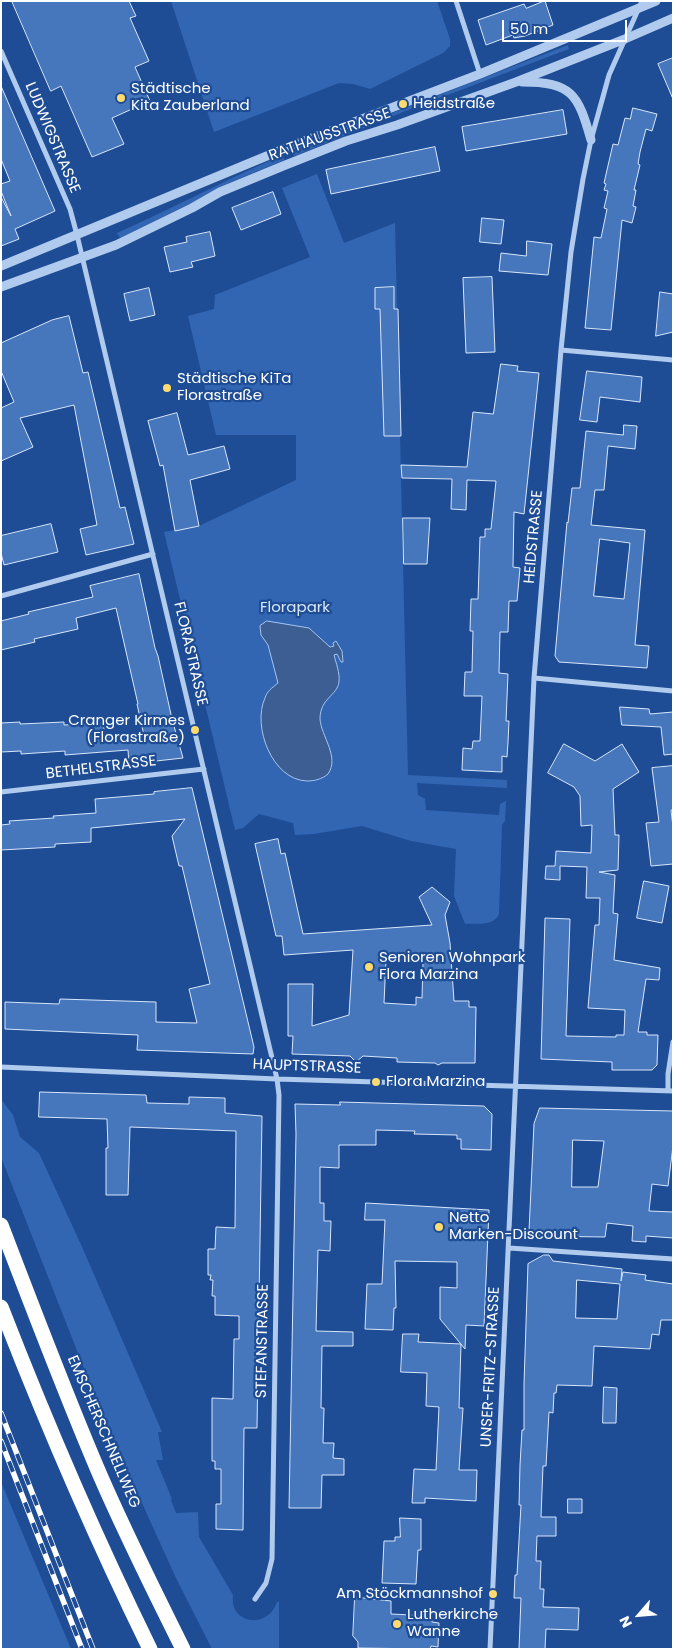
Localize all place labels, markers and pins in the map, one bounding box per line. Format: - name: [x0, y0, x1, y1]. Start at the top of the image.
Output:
- place label: Städtische Kita Zauberland: [131, 80, 250, 115]
- marker: Städtische Kita Zauberland: [115, 92, 127, 104]
- place label: Heidstraße: [413, 95, 495, 113]
- marker: Heidstraße: [397, 98, 409, 110]
- place label: Städtische KiTa Florastraße: [177, 370, 291, 405]
- marker: Städtische KiTa Florastraße: [161, 382, 173, 394]
- place label: Cranger Kirmes (Florastraße): [68, 712, 185, 747]
- marker: Cranger Kirmes (Florastraße): [189, 724, 201, 736]
- place label: Senioren Wohnpark Flora Marzina: [379, 949, 526, 984]
- marker: Senioren Wohnpark Flora Marzina: [363, 961, 375, 973]
- place label: Flora Marzina: [386, 1073, 485, 1091]
- marker: Flora Marzina: [370, 1076, 382, 1088]
- place label: Netto Marken-Discount: [449, 1209, 578, 1244]
- marker: Netto Marken-Discount: [433, 1221, 445, 1233]
- place label: Am Stöckmannshof: [336, 1585, 483, 1603]
- marker: Am Stöckmannshof: [487, 1588, 499, 1600]
- place label: Lutherkirche Wanne: [407, 1606, 498, 1641]
- marker: Lutherkirche Wanne: [391, 1618, 403, 1630]

